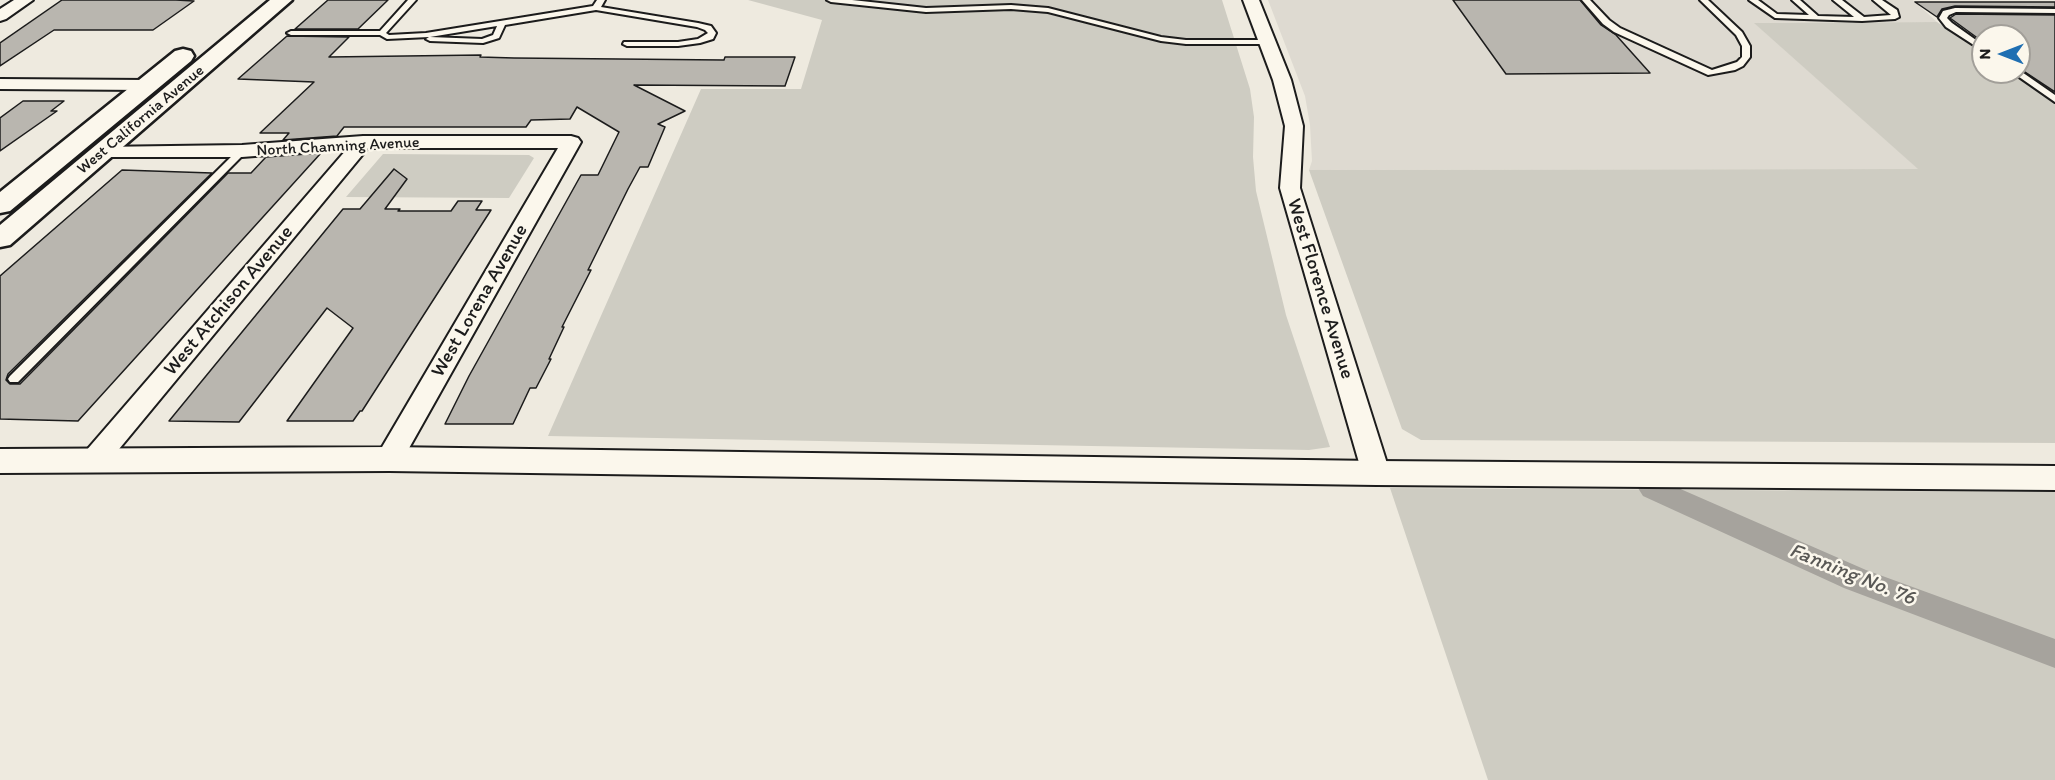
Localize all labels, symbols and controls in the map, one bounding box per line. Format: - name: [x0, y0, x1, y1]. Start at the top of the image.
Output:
- north arrow: [1971, 24, 2031, 84]
- text: N: [1975, 49, 1994, 59]
- street label: West California Avenue: [74, 61, 208, 179]
- street label: North Channing Avenue: [256, 133, 420, 161]
- street label: West Florence Avenue: [1281, 196, 1359, 382]
- street label: West Lorena Avenue: [426, 220, 534, 382]
- street label: West Atchison Avenue: [159, 221, 299, 381]
- water label: Fanning No. 76: [1786, 538, 1918, 612]

